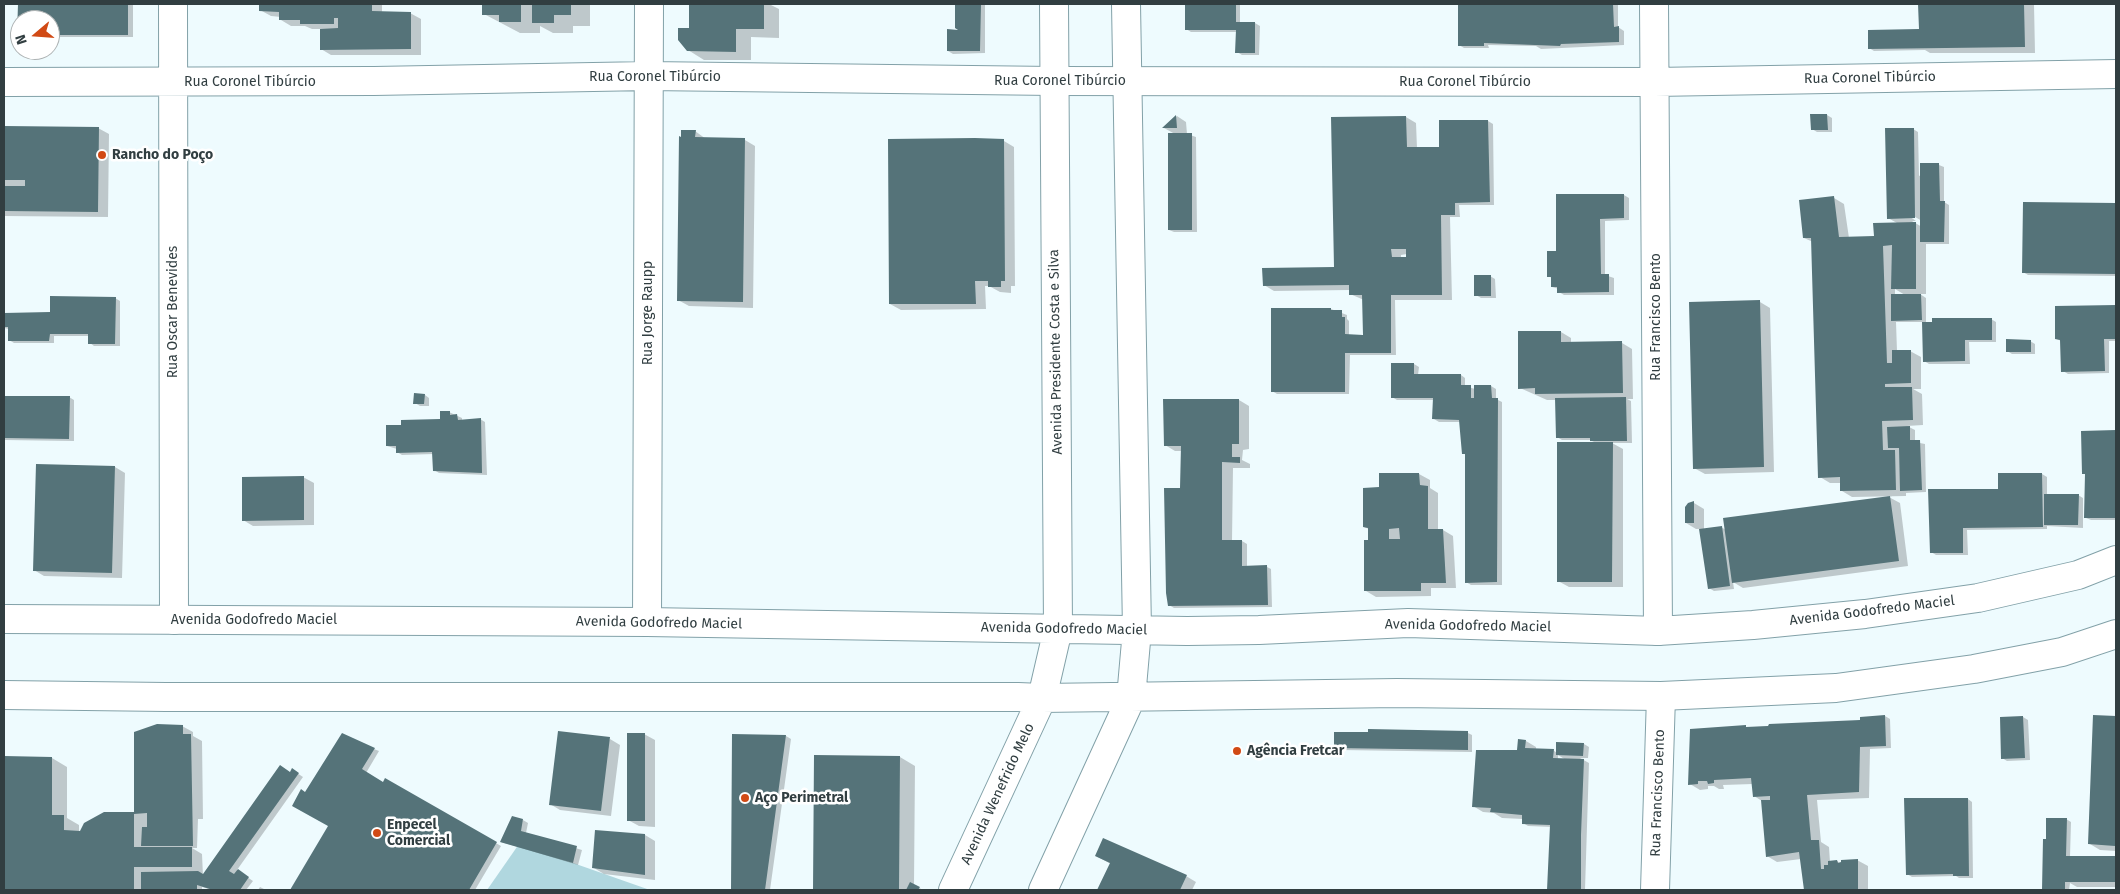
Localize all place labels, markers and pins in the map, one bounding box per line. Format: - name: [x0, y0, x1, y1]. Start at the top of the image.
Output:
- place label: Rancho do Poço: [112, 147, 213, 163]
- marker: Rancho do Poço: [96, 149, 108, 161]
- place label: Agência Fretcar: [1247, 743, 1344, 759]
- marker: Agência Fretcar: [1231, 745, 1243, 757]
- place label: Aço Perimetral: [755, 790, 848, 806]
- marker: Aço Perimetral: [739, 792, 751, 804]
- place label: Enpecel Comercial: [387, 817, 450, 850]
- marker: Enpecel Comercial: [371, 827, 383, 839]

